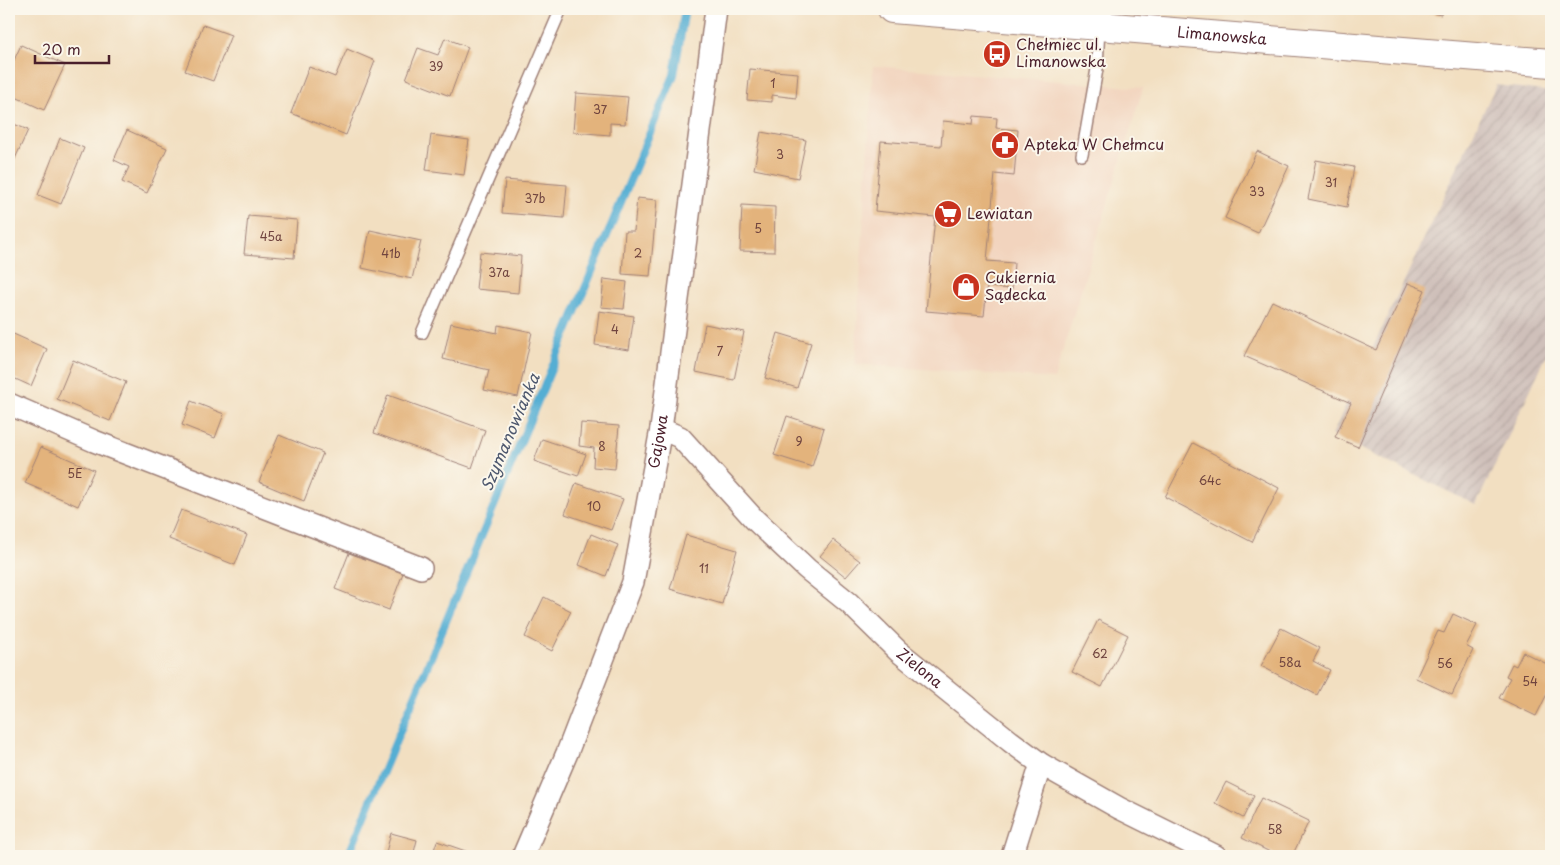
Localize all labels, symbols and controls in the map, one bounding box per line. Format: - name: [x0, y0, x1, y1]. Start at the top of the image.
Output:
- street label: Limanowska: [1176, 19, 1268, 50]
- scale bar: [35, 32, 109, 64]
- place label: Chełmiec ul. Limanowska: [1016, 32, 1107, 72]
- text: 20 m: [42, 37, 81, 60]
- bus stop icon: Chełmiec ul. Limanowska: [982, 39, 1012, 69]
- house number: 39: [429, 57, 443, 75]
- house number: 1: [770, 74, 776, 92]
- house number: 37: [593, 100, 608, 118]
- pharmacy icon: Apteka W Chełmcu: [990, 130, 1020, 160]
- place label: Apteka W Chełmcu: [1024, 132, 1164, 155]
- house number: 3: [776, 145, 784, 163]
- house number: 31: [1325, 173, 1337, 191]
- house number: 33: [1249, 182, 1265, 200]
- house number: 37b: [524, 189, 546, 207]
- supermarket icon: Lewiatan: [933, 199, 963, 229]
- place label: Lewiatan: [967, 201, 1033, 224]
- house number: 5: [754, 219, 762, 237]
- house number: 45a: [260, 227, 283, 245]
- house number: 41b: [381, 244, 401, 262]
- house number: 2: [634, 244, 642, 262]
- house number: 37a: [488, 263, 510, 281]
- place label: Cukiernia Sądecka: [985, 265, 1056, 305]
- shop icon: Cukiernia Sądecka: [951, 272, 981, 302]
- house number: 4: [611, 320, 619, 338]
- house number: 7: [717, 342, 724, 360]
- water label: Szymanowianka: [473, 368, 545, 494]
- street label: Gajowa: [641, 412, 673, 470]
- house number: 9: [795, 432, 803, 450]
- house number: 8: [598, 437, 606, 455]
- house number: 5E: [67, 464, 83, 482]
- house number: 64c: [1199, 471, 1221, 489]
- house number: 10: [587, 497, 601, 515]
- house number: 11: [699, 559, 709, 577]
- street label: Zielona: [892, 641, 949, 693]
- house number: 62: [1092, 644, 1108, 662]
- house number: 58a: [1279, 653, 1302, 671]
- house number: 56: [1437, 654, 1453, 672]
- house number: 54: [1522, 672, 1538, 690]
- house number: 58: [1267, 820, 1283, 838]

